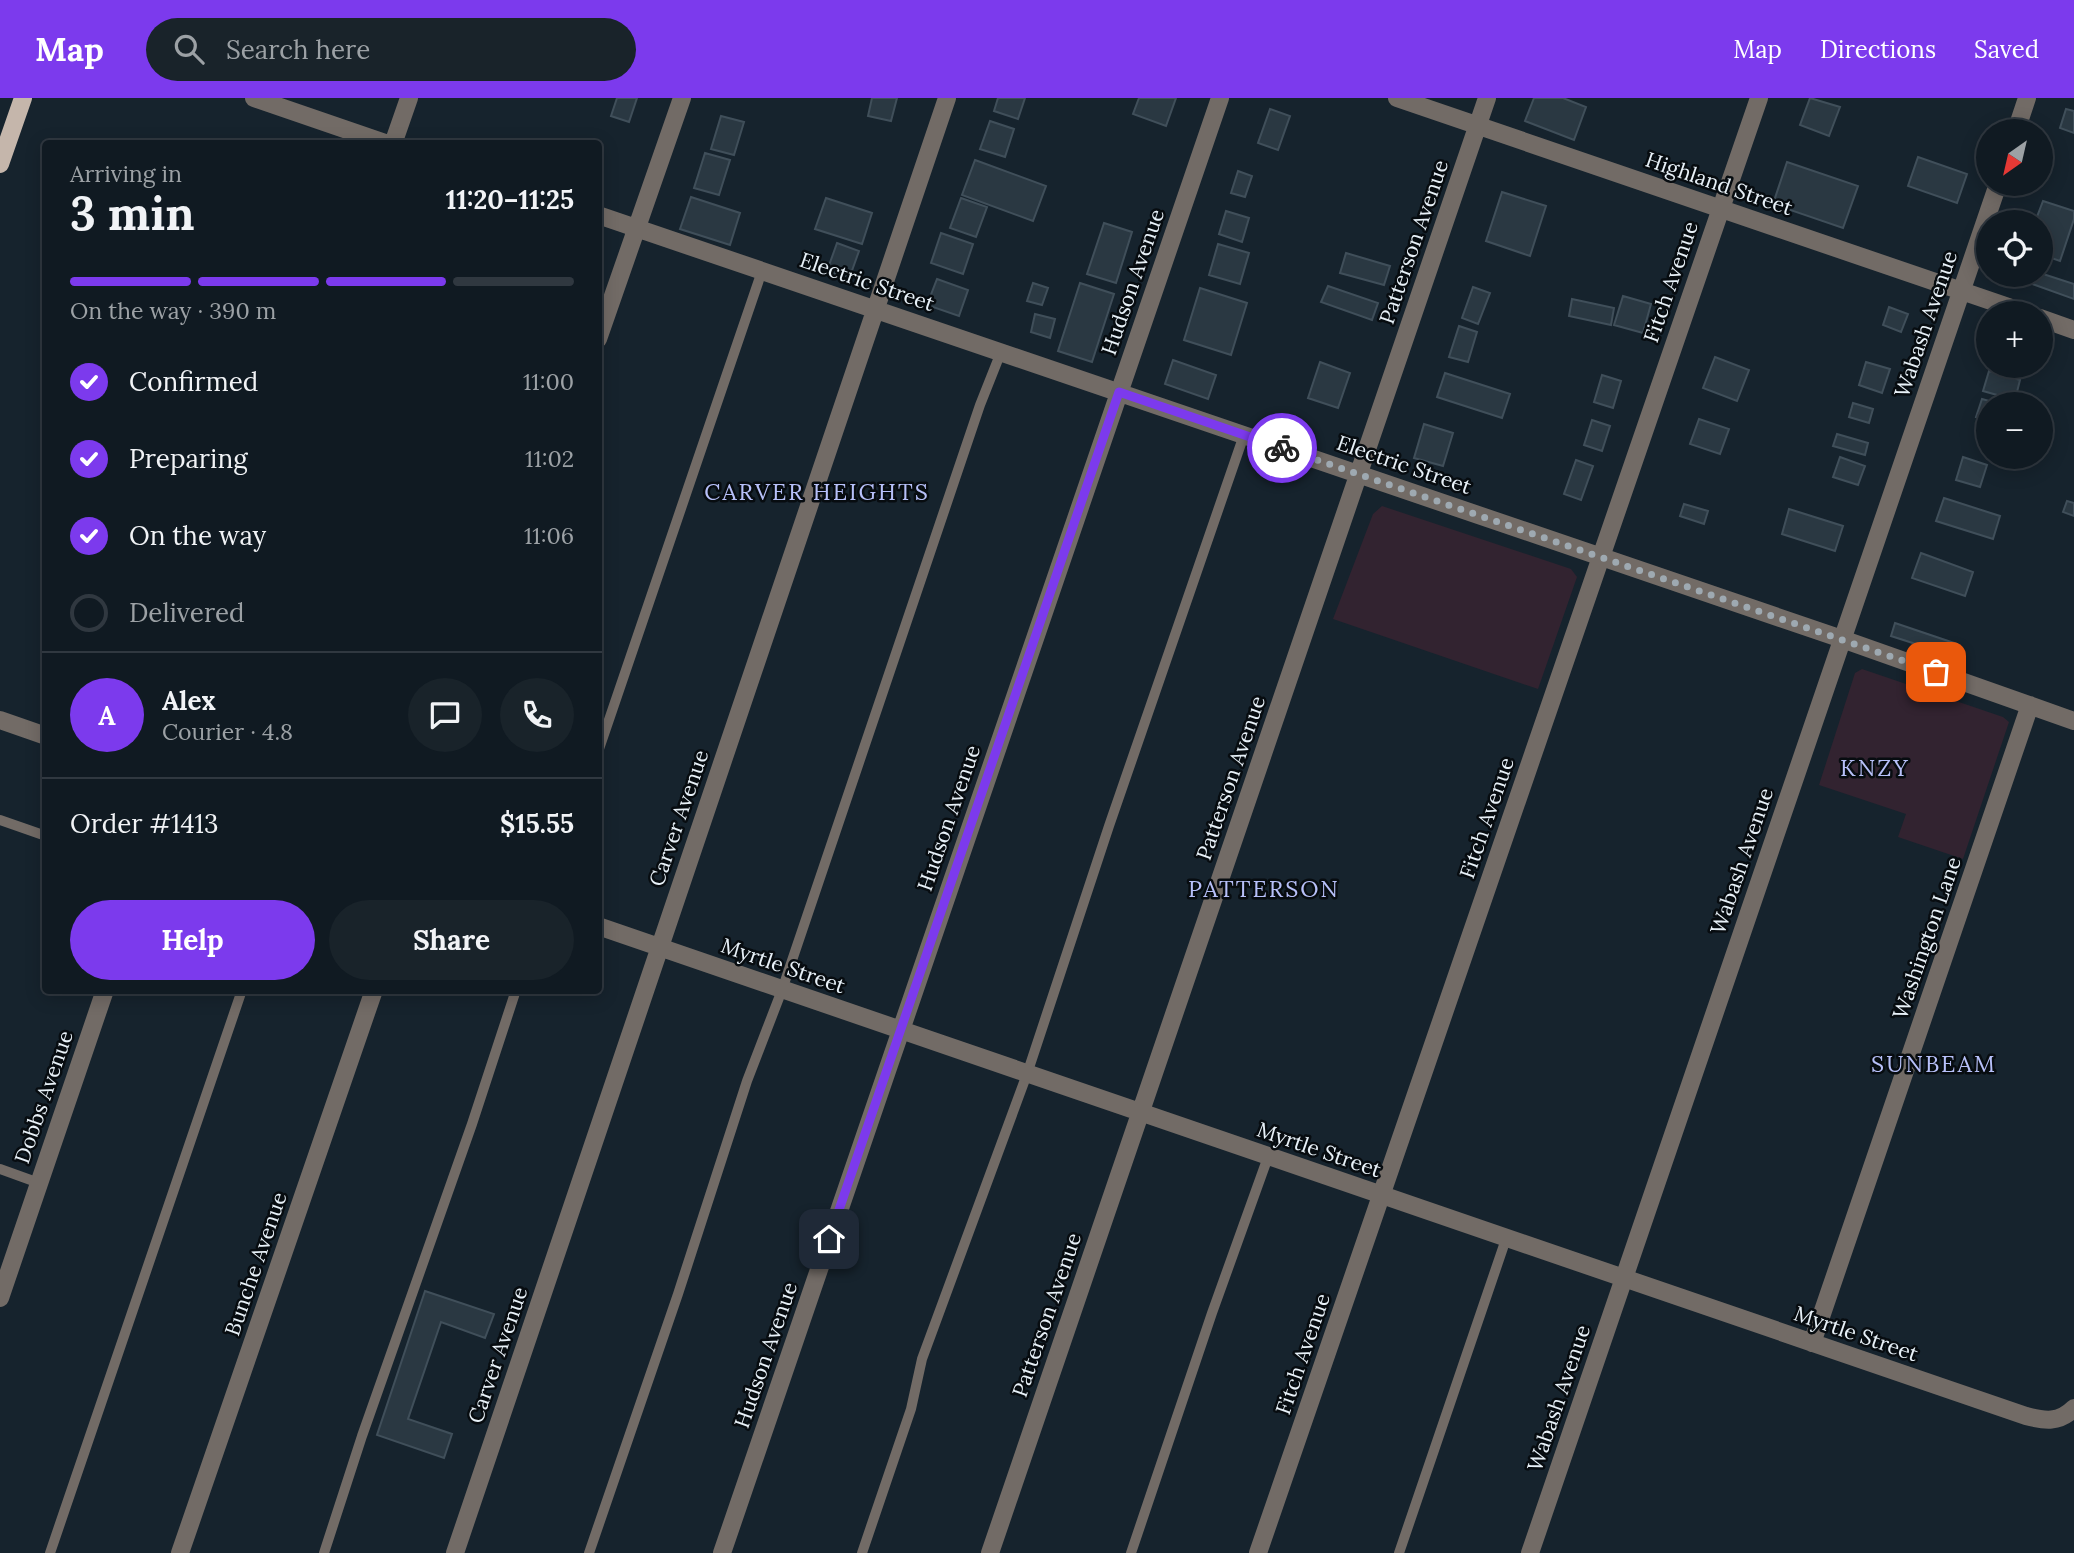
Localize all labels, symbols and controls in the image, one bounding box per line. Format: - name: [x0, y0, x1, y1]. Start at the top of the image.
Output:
- search box: [146, 18, 636, 81]
- text: Map: [35, 28, 104, 70]
- icon: search: [170, 30, 208, 68]
- text: Search here: [226, 33, 370, 66]
- text: Map: [1733, 34, 1782, 65]
- text: Directions: [1820, 34, 1936, 65]
- text: Saved: [1974, 34, 2039, 65]
- north arrow: [1976, 119, 2053, 196]
- map controls: [1976, 119, 2053, 469]
- street label: Highland Street: [1642, 146, 1797, 222]
- street label: Patterson Avenue: [1373, 156, 1454, 327]
- text: Arriving in: [70, 159, 182, 188]
- text: 11:20–11:25: [446, 183, 574, 216]
- text: 3 min: [70, 184, 195, 243]
- street label: Hudson Avenue: [1095, 205, 1170, 358]
- button: locate: [1976, 210, 2053, 287]
- street label: Fitch Avenue: [1637, 218, 1704, 346]
- street label: Electric Street: [796, 246, 939, 317]
- street label: Wabash Avenue: [1888, 247, 1963, 401]
- text: On the way · 390 m: [70, 296, 276, 325]
- button: +: [1976, 301, 2053, 378]
- icon: check: [70, 363, 108, 401]
- text: Confirmed: [129, 365, 258, 398]
- text: 11:00: [523, 367, 574, 396]
- button: −: [1976, 392, 2053, 469]
- courier: [1247, 413, 1317, 483]
- icon: bike: [1263, 429, 1301, 467]
- street label: Electric Street: [1333, 429, 1476, 500]
- icon: check: [70, 440, 108, 478]
- text: Preparing: [129, 442, 248, 475]
- text: 11:02: [525, 444, 574, 473]
- district label: CARVER HEIGHTS: [704, 477, 930, 506]
- icon: check: [70, 517, 108, 555]
- text: On the way: [129, 519, 266, 552]
- text: 11:06: [524, 521, 574, 550]
- text: Delivered: [129, 596, 245, 629]
- pin: [1906, 642, 1966, 702]
- icon: bag: [1917, 653, 1955, 691]
- button: chat: [408, 678, 482, 752]
- button: phone: [500, 678, 574, 752]
- text: Alex: [162, 684, 216, 717]
- street label: Patterson Avenue: [1190, 692, 1271, 863]
- text: A: [98, 699, 116, 732]
- text: Courier · 4.8: [162, 717, 293, 746]
- street label: Hudson Avenue: [911, 741, 986, 894]
- street label: Carver Avenue: [643, 746, 714, 890]
- district label: KNZY: [1840, 753, 1910, 782]
- street label: Fitch Avenue: [1453, 754, 1520, 882]
- street label: Wabash Avenue: [1704, 784, 1779, 938]
- text: Order #1413: [70, 807, 219, 840]
- text: $15.55: [500, 807, 574, 840]
- street label: Washington Lane: [1886, 853, 1967, 1022]
- district label: PATTERSON: [1188, 874, 1340, 903]
- button: Help: [70, 900, 315, 980]
- button: Share: [329, 900, 574, 980]
- street label: Myrtle Street: [718, 932, 850, 1000]
- street label: Dobbs Avenue: [8, 1027, 79, 1167]
- district label: SUNBEAM: [1871, 1049, 1997, 1078]
- street label: Myrtle Street: [1254, 1116, 1386, 1184]
- street label: Bunche Avenue: [218, 1188, 293, 1339]
- pin: [799, 1209, 859, 1269]
- icon: home: [810, 1220, 848, 1258]
- street label: Patterson Avenue: [1006, 1229, 1087, 1400]
- street label: Hudson Avenue: [728, 1278, 803, 1431]
- street label: Carver Avenue: [462, 1283, 533, 1427]
- street label: Fitch Avenue: [1269, 1290, 1336, 1418]
- street label: Myrtle Street: [1791, 1300, 1923, 1368]
- street label: Wabash Avenue: [1521, 1321, 1596, 1475]

